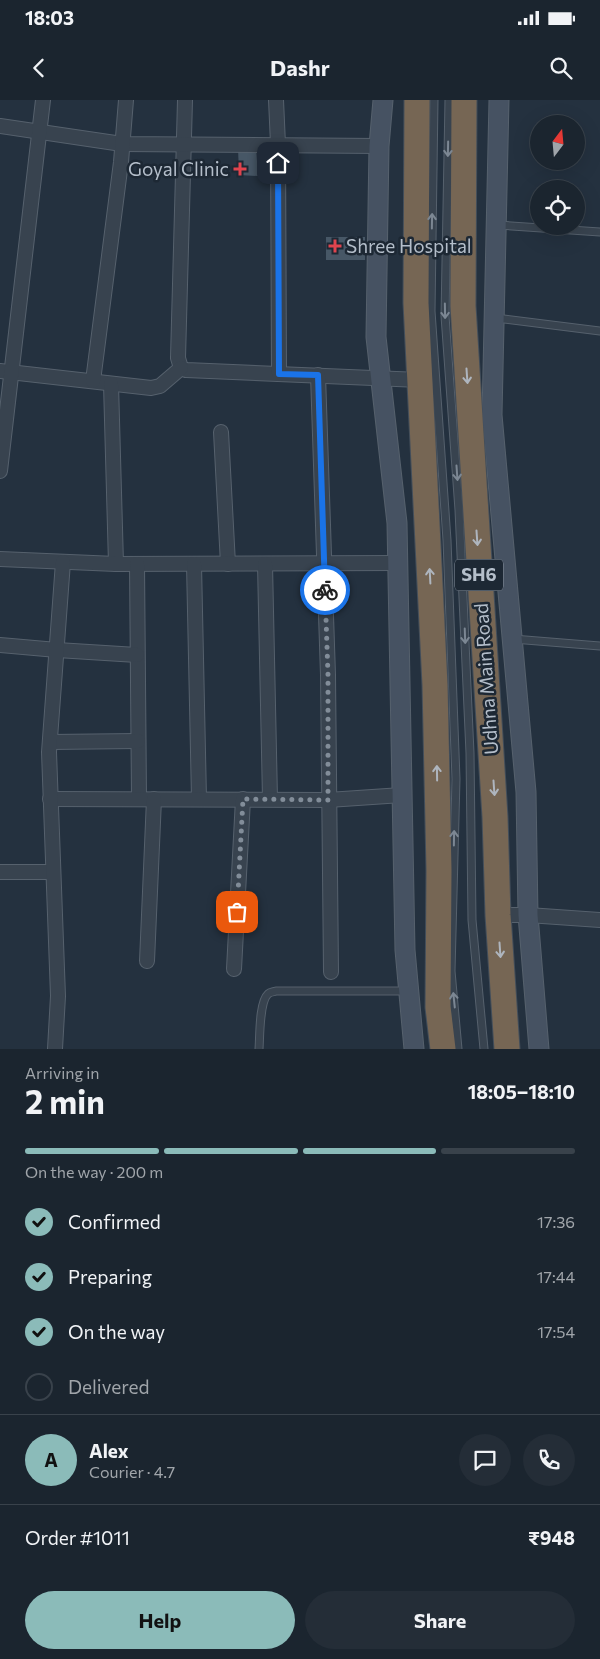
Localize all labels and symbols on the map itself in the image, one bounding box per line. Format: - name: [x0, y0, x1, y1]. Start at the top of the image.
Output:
- north arrow: [530, 115, 585, 170]
- one-way arrow: [443, 140, 453, 156]
- pin: [257, 142, 299, 184]
- place label: Goyal Clinic: [128, 157, 229, 180]
- marker: Goyal Clinic: [233, 162, 247, 176]
- one-way arrow: [427, 214, 437, 230]
- place label: Shree Hospital: [346, 234, 472, 257]
- marker: Shree Hospital: [328, 239, 342, 253]
- one-way arrow: [441, 303, 450, 319]
- one-way arrow: [463, 368, 472, 384]
- one-way arrow: [452, 465, 462, 481]
- one-way arrow: [473, 530, 482, 546]
- road number: SH6: [455, 560, 503, 590]
- courier: [300, 565, 350, 615]
- one-way arrow: [425, 568, 434, 584]
- street label: Udhna Main Road: [469, 602, 502, 756]
- one-way arrow: [460, 627, 469, 643]
- one-way arrow: [432, 765, 442, 782]
- one-way arrow: [489, 779, 498, 795]
- one-way arrow: [450, 830, 459, 846]
- pin: [216, 891, 258, 933]
- one-way arrow: [496, 942, 505, 958]
- one-way arrow: [449, 993, 459, 1009]

